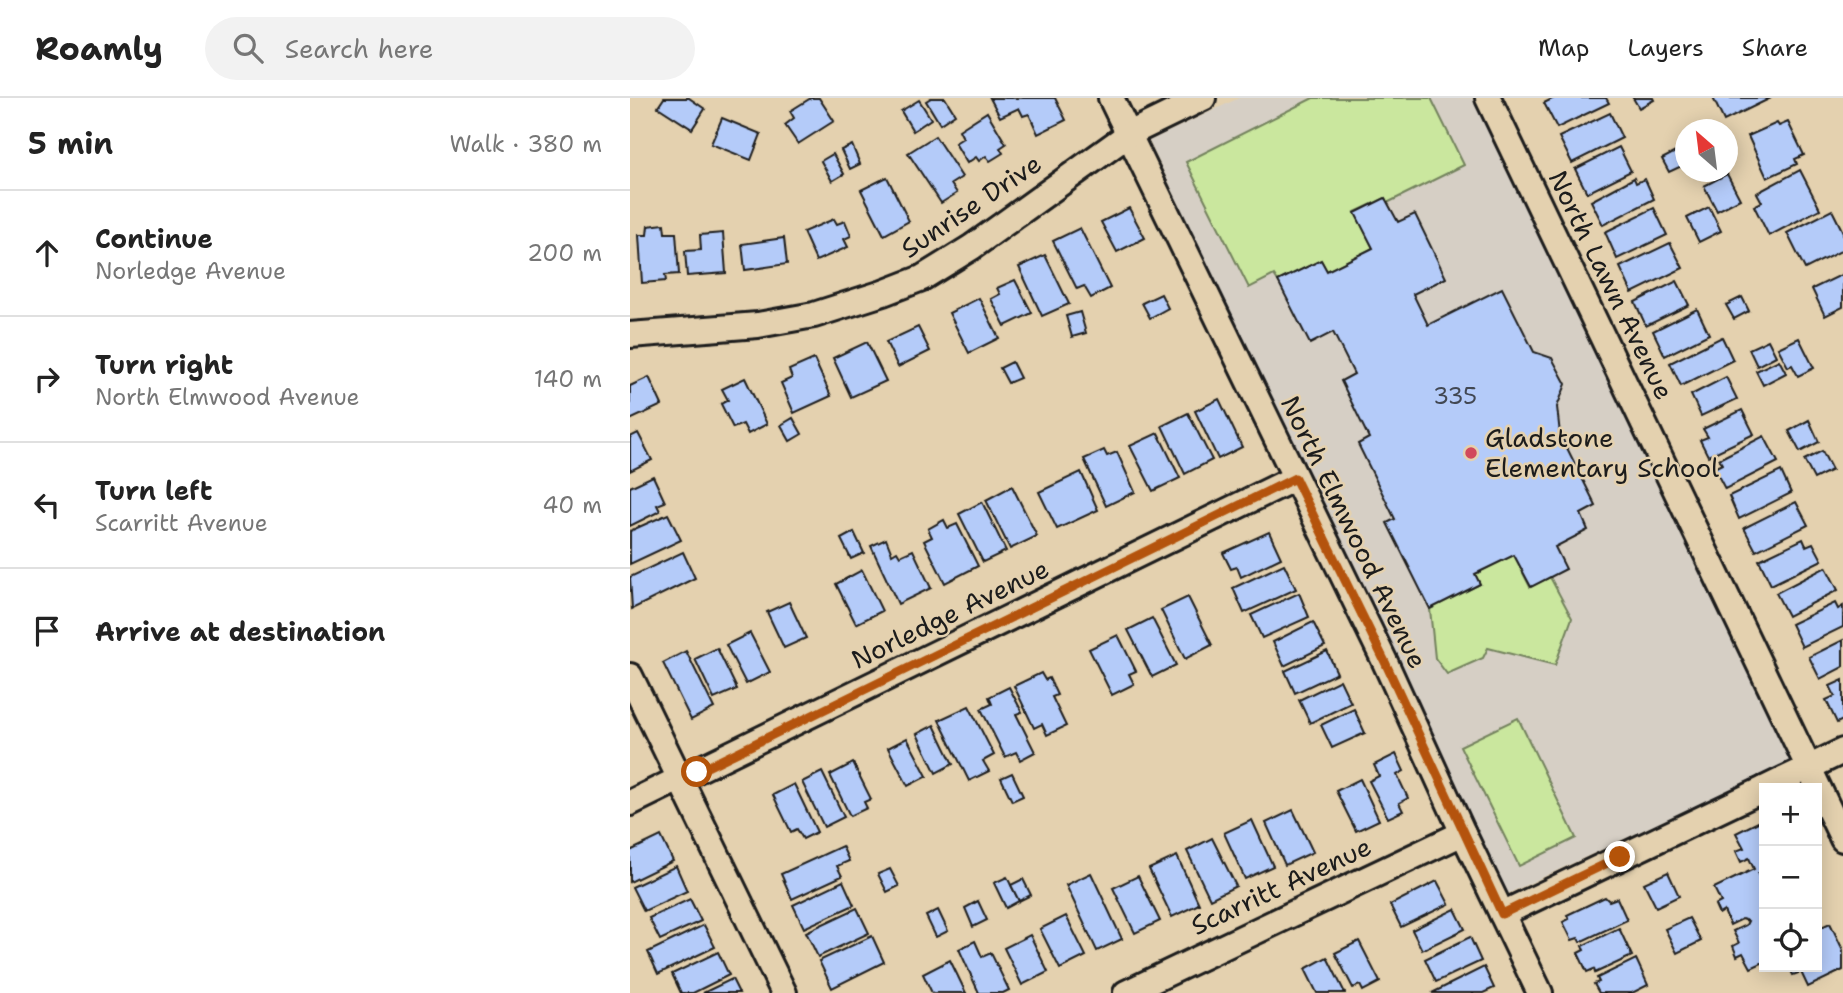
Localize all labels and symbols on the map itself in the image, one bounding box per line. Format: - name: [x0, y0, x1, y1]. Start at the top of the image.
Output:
- north arrow: [1675, 119, 1738, 182]
- street label: Sunrise Drive: [894, 146, 1048, 266]
- street label: North Lawn Avenue: [1541, 164, 1682, 405]
- house number: 335: [1433, 381, 1477, 411]
- street label: North Elmwood Avenue: [1273, 390, 1436, 674]
- place label: Gladstone Elementary School: [1485, 420, 1719, 485]
- marker: Gladstone Elementary School: [1463, 445, 1479, 461]
- street label: Norledge Avenue: [845, 550, 1054, 677]
- route start: [681, 756, 712, 787]
- street label: Scarritt Avenue: [1185, 828, 1377, 943]
- route end: [1604, 841, 1635, 872]

